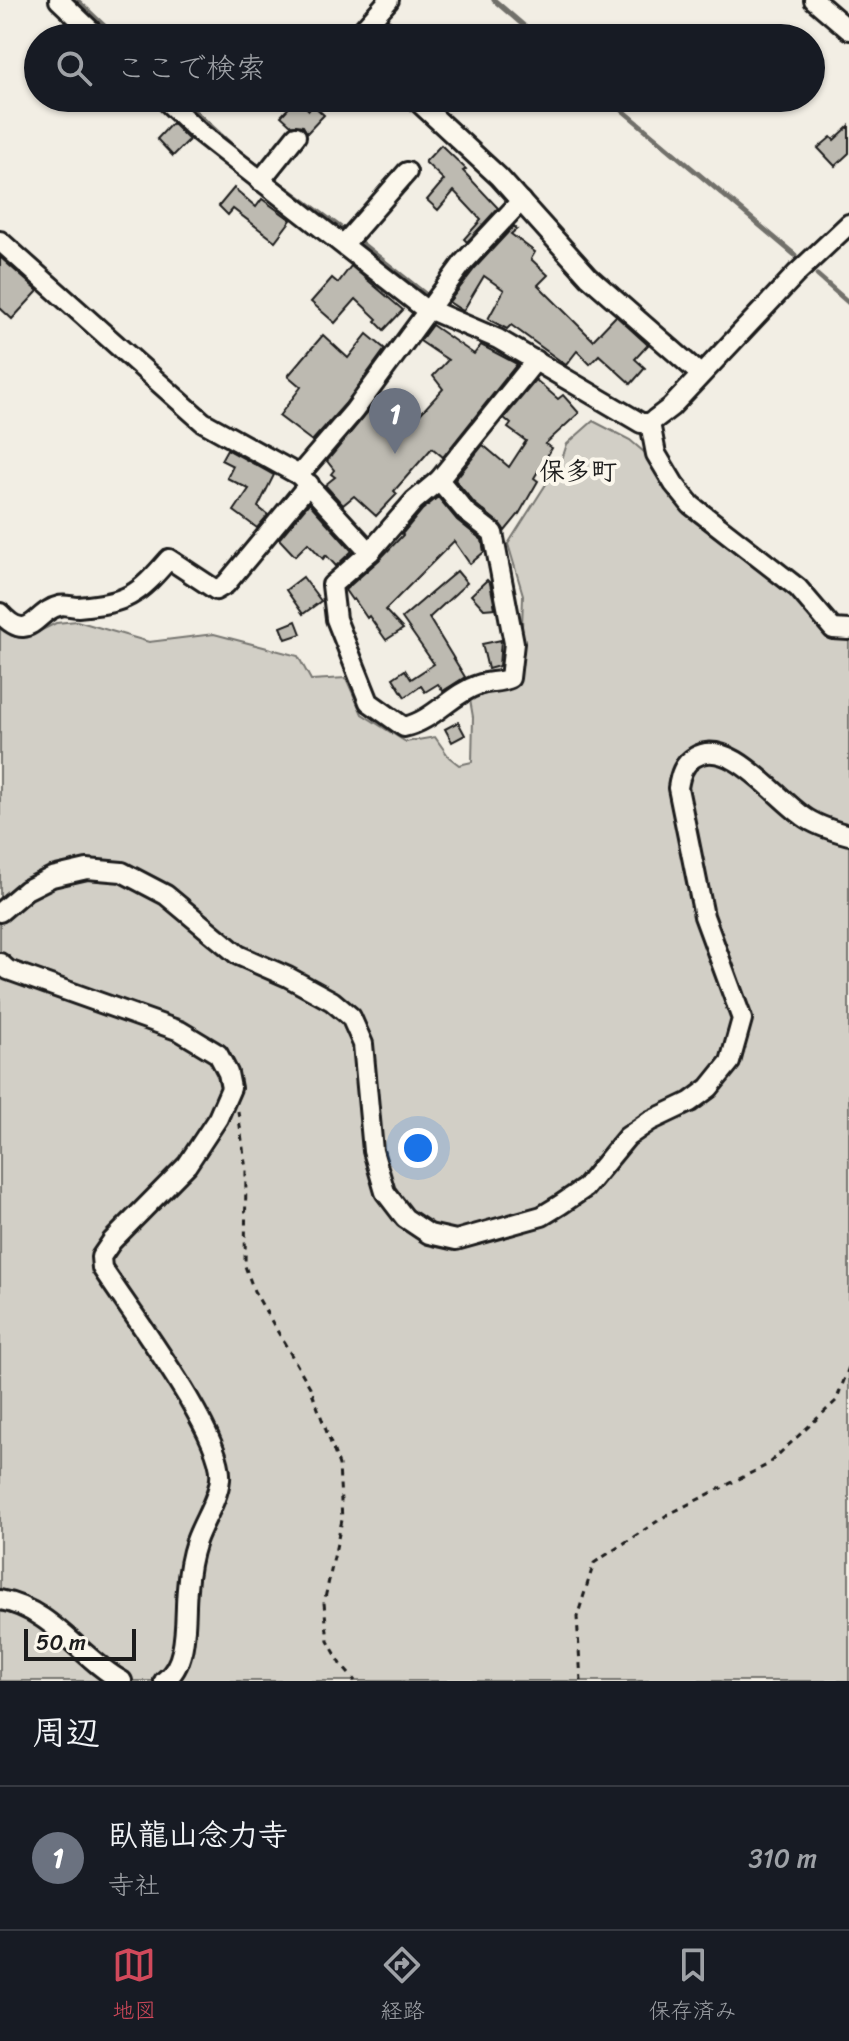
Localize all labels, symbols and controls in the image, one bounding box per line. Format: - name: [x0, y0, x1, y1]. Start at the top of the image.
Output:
- search box: [24, 24, 825, 112]
- text: ここで検索: [116, 41, 266, 95]
- icon: search: [52, 46, 96, 90]
- pin: 1: [369, 388, 421, 454]
- district label: 保多町: [539, 448, 617, 494]
- your location: [398, 1128, 438, 1168]
- text: 50 m: [36, 1623, 86, 1662]
- scale bar: [24, 1625, 136, 1661]
- text: 周辺: [32, 1703, 100, 1763]
- text: 臥龍山念力寺: [108, 1808, 288, 1862]
- text: 1: [52, 1835, 64, 1881]
- text: 310 m: [748, 1835, 817, 1881]
- text: 寺社: [108, 1862, 160, 1908]
- tab: 地図: [112, 1943, 156, 2030]
- tab: 経路: [380, 1943, 425, 2030]
- tab: 保存済み: [649, 1943, 737, 2030]

